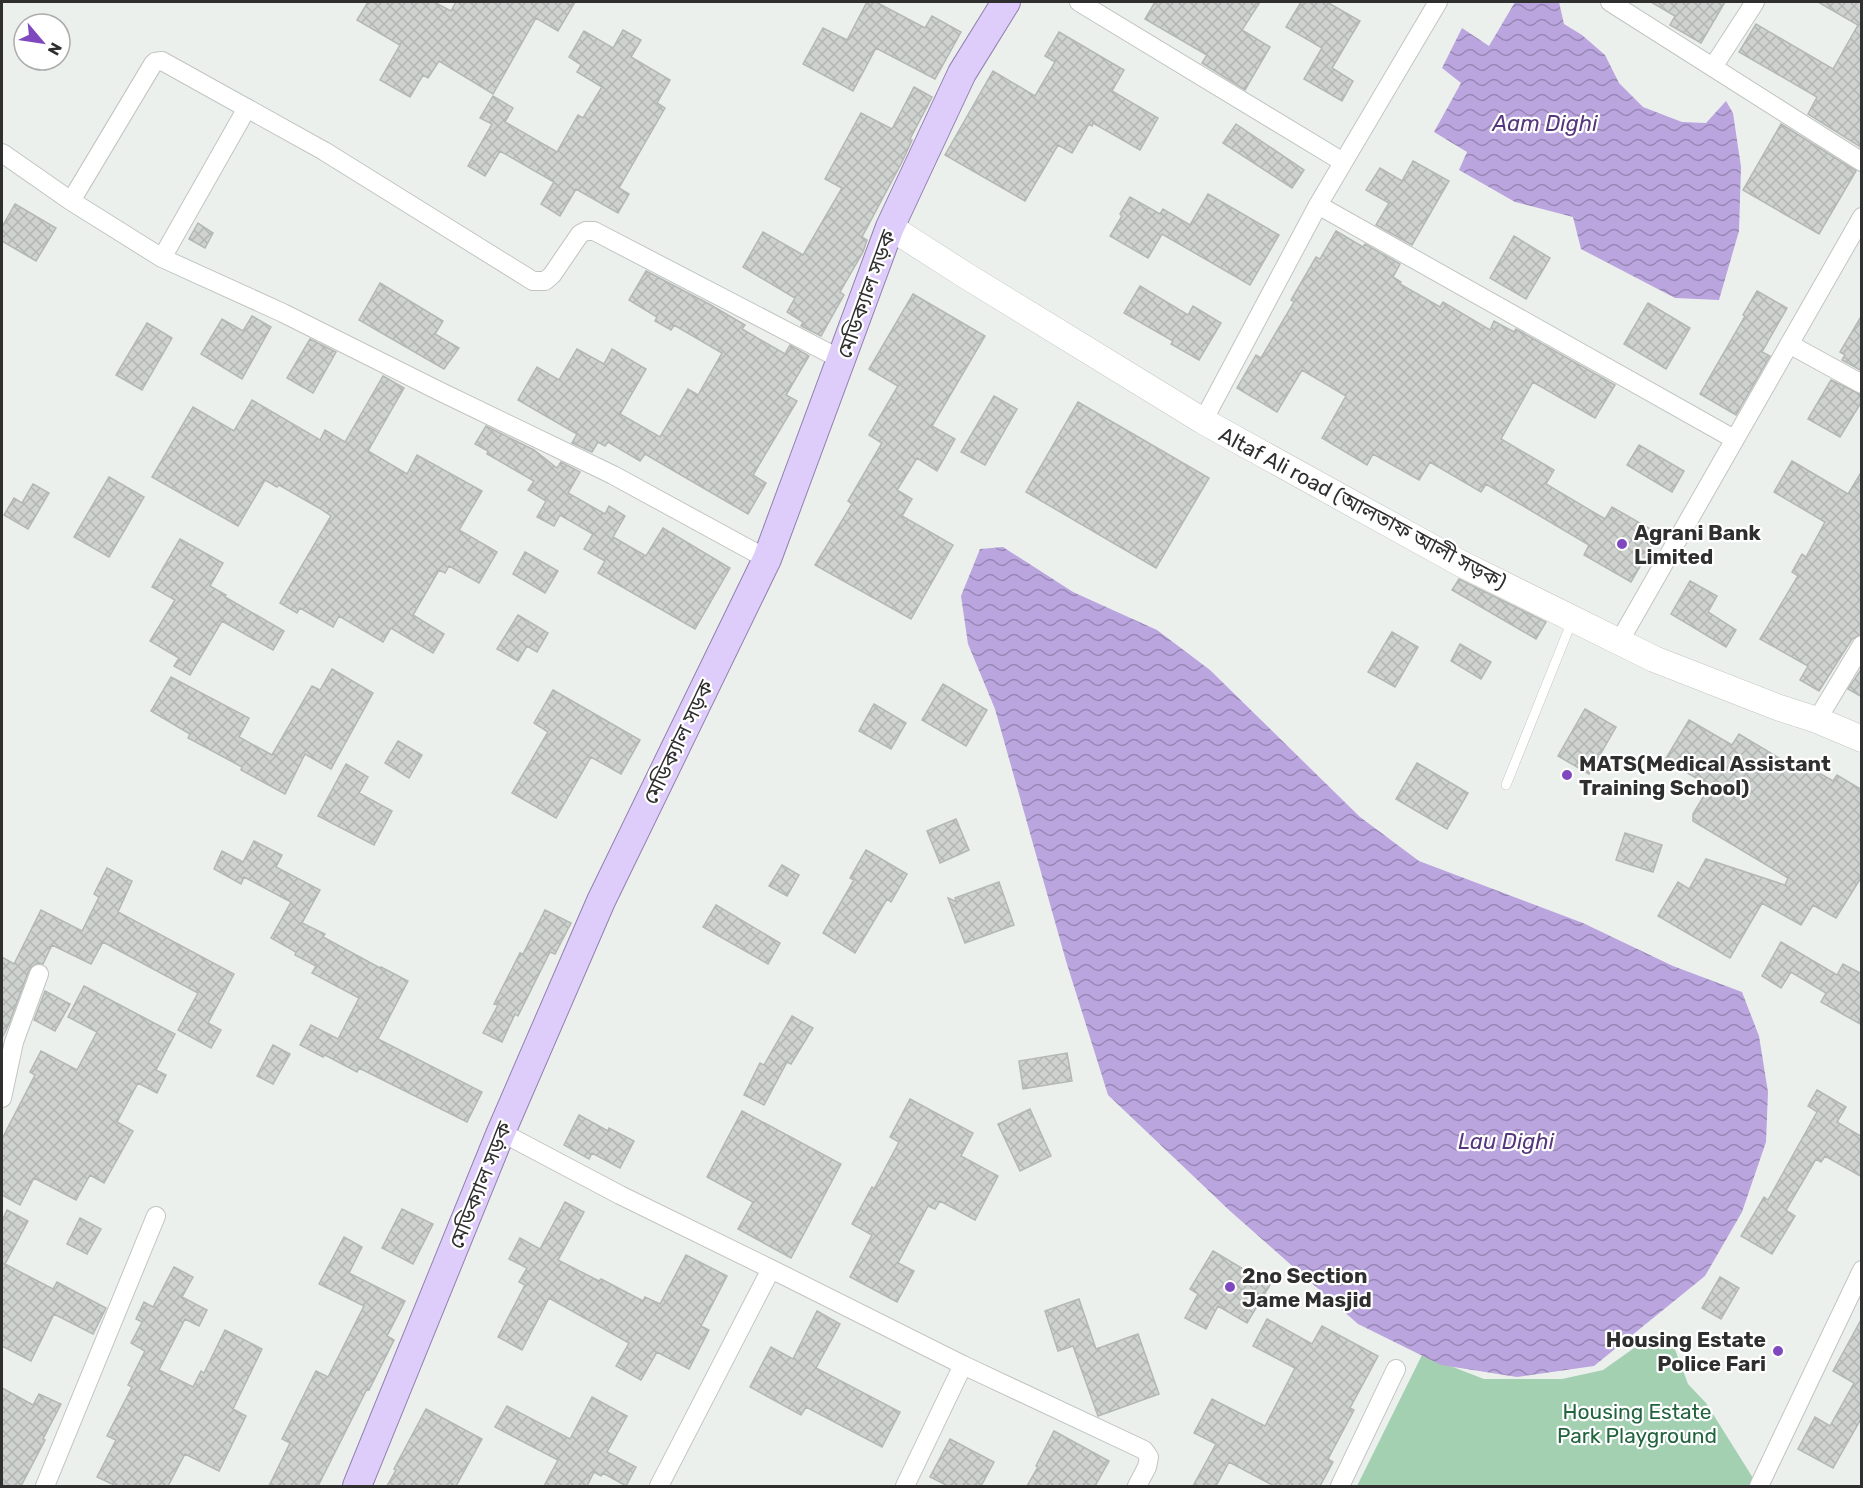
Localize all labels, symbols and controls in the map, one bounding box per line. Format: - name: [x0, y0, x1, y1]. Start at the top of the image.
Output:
- north arrow: [12, 12, 72, 72]
- text: N: [44, 39, 66, 59]
- water label: Aam Dighi: [1491, 110, 1598, 137]
- street label: মেডিক্যাল সড়ক: [831, 225, 901, 362]
- street label: Altaf Ali road (আলতাফ আলী সড়ক): [1215, 421, 1511, 595]
- place label: Agrani Bank Limited: [1634, 520, 1762, 569]
- marker: Agrani Bank Limited: [1615, 537, 1629, 551]
- street label: মেডিক্যাল সড়ক: [637, 675, 719, 808]
- place label: MATS(Medical Assistant Training School): [1579, 751, 1831, 800]
- marker: MATS(Medical Assistant Training School): [1560, 768, 1574, 782]
- street label: মেডিক্যাল সড়ক: [443, 1117, 517, 1252]
- water label: Lau Dighi: [1458, 1128, 1555, 1155]
- place label: 2no Section Jame Masjid: [1242, 1263, 1372, 1312]
- marker: 2no Section Jame Masjid: [1223, 1280, 1237, 1294]
- place label: Housing Estate Police Fari: [1606, 1327, 1766, 1376]
- marker: Housing Estate Police Fari: [1771, 1344, 1785, 1358]
- park label: Housing Estate Park Playground: [1557, 1399, 1717, 1448]

